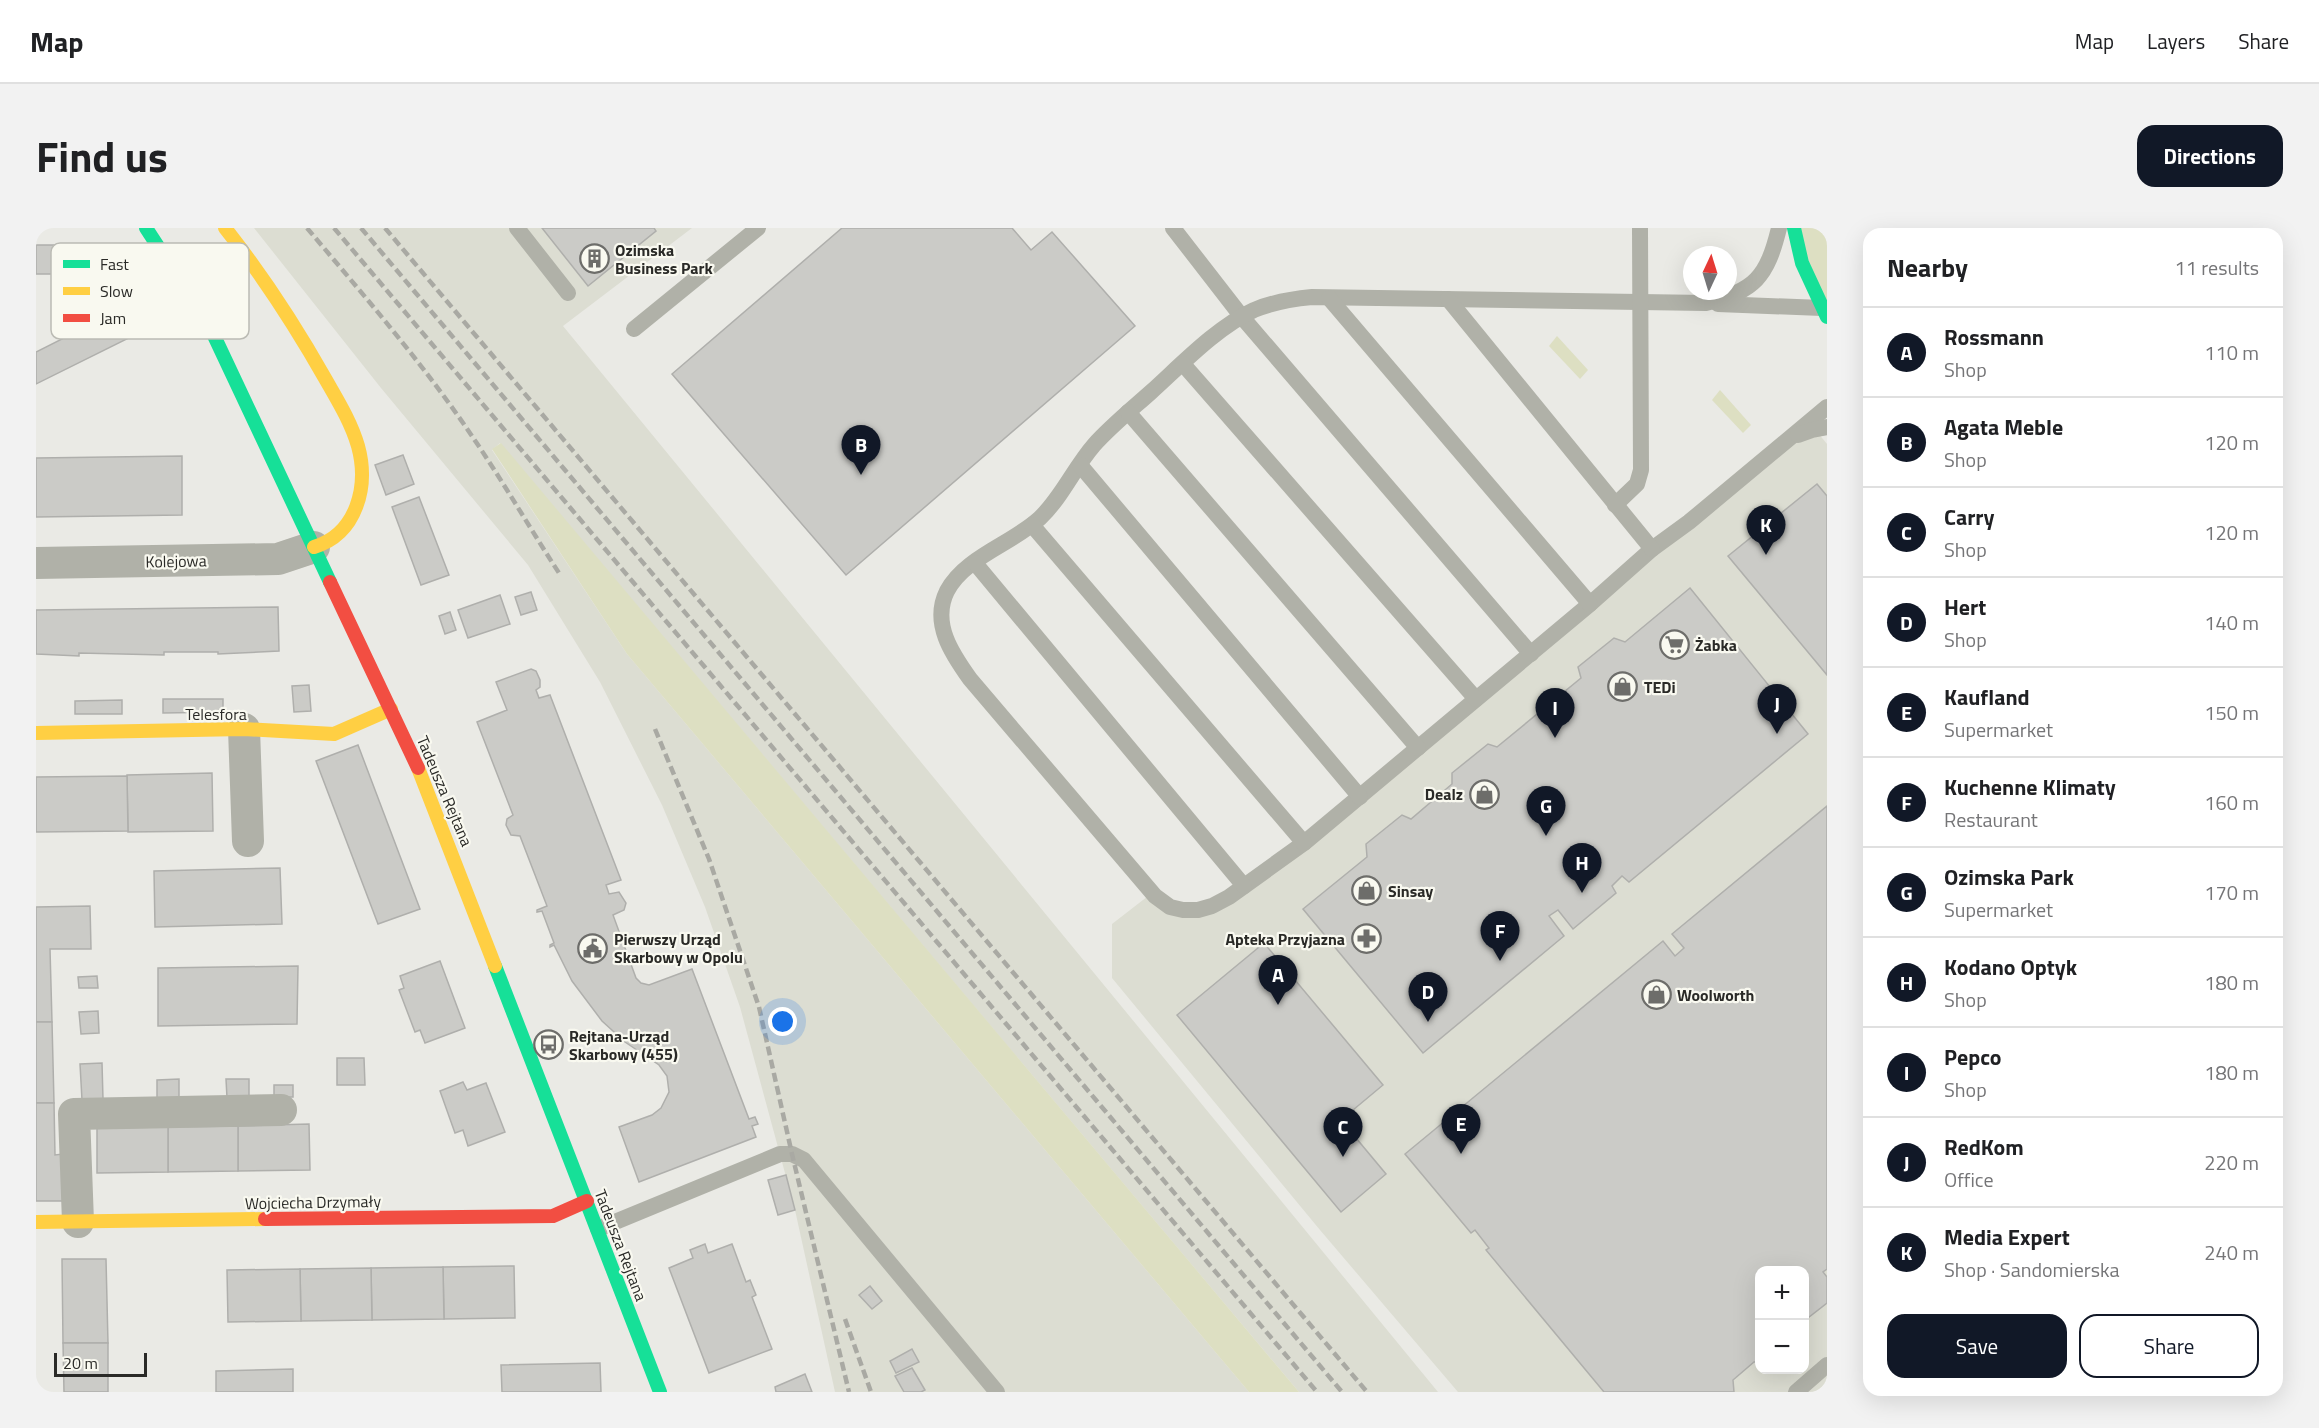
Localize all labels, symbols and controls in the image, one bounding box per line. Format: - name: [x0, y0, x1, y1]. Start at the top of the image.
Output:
- text: Map: [30, 20, 84, 63]
- text: Map: [2075, 25, 2114, 57]
- text: Layers: [2147, 25, 2205, 57]
- text: Share: [2238, 25, 2289, 57]
- text: Find us: [36, 124, 168, 188]
- button: Directions: [2137, 125, 2283, 187]
- place label: Ozimska Business Park: [615, 238, 713, 280]
- legend: [51, 243, 249, 339]
- building icon: Ozimska Business Park: [578, 243, 610, 275]
- north arrow: [1683, 246, 1737, 300]
- text: Nearby: [1887, 248, 1968, 287]
- text: Fast: [100, 252, 129, 276]
- text: 11 results: [2175, 252, 2259, 283]
- text: Slow: [100, 279, 133, 303]
- text: Jam: [100, 306, 126, 330]
- text: Rossmann: [1944, 320, 2044, 354]
- text: A: [1900, 337, 1913, 368]
- text: 110 m: [2204, 337, 2259, 368]
- text: Shop: [1944, 354, 1987, 385]
- text: Agata Meble: [1944, 410, 2063, 444]
- pin: B: [842, 426, 880, 475]
- text: B: [1900, 427, 1913, 458]
- text: 120 m: [2204, 427, 2259, 458]
- text: Shop: [1944, 444, 1987, 475]
- text: Carry: [1944, 500, 1995, 534]
- pin: K: [1746, 506, 1786, 555]
- text: C: [1901, 517, 1912, 548]
- text: 120 m: [2204, 517, 2259, 548]
- text: Shop: [1944, 534, 1987, 565]
- street label: Kolejowa: [145, 548, 207, 574]
- text: Hert: [1944, 590, 1986, 624]
- text: D: [1900, 607, 1913, 638]
- text: 140 m: [2204, 607, 2259, 638]
- text: Shop: [1944, 624, 1987, 655]
- supermarket icon: Żabka: [1658, 629, 1690, 661]
- place label: Żabka: [1695, 633, 1737, 657]
- shop icon: TEDi: [1607, 671, 1639, 703]
- place label: TEDi: [1644, 675, 1676, 699]
- text: Kaufland: [1944, 680, 2030, 714]
- pin: J: [1758, 684, 1796, 734]
- pin: I: [1536, 688, 1574, 738]
- text: E: [1901, 697, 1912, 728]
- text: 150 m: [2204, 697, 2259, 728]
- street label: Telesfora: [185, 702, 247, 726]
- text: Supermarket: [1944, 714, 2053, 745]
- street label: Tadeusza Rejtana: [411, 732, 479, 850]
- text: Kuchenne Klimaty: [1944, 770, 2116, 804]
- shop icon: Dealz: [1468, 778, 1500, 810]
- place label: Dealz: [1425, 782, 1463, 806]
- pin: G: [1526, 786, 1566, 836]
- text: F: [1901, 787, 1912, 818]
- text: 160 m: [2204, 787, 2259, 818]
- text: Restaurant: [1944, 804, 2038, 835]
- pin: H: [1562, 844, 1602, 893]
- text: Ozimska Park: [1944, 860, 2074, 894]
- shop icon: Sinsay: [1351, 875, 1383, 907]
- text: G: [1900, 877, 1913, 908]
- text: 170 m: [2204, 877, 2259, 908]
- place label: Sinsay: [1388, 879, 1433, 903]
- text: Supermarket: [1944, 894, 2053, 925]
- pin: F: [1480, 912, 1520, 961]
- pharmacy icon: Apteka Przyjazna: [1350, 923, 1382, 955]
- place label: Pierwszy Urząd Skarbowy w Opolu: [614, 927, 743, 969]
- place label: Apteka Przyjazna: [1225, 927, 1345, 951]
- public building icon: Pierwszy Urząd Skarbowy w Opolu: [577, 932, 609, 964]
- text: Kodano Optyk: [1944, 950, 2077, 984]
- pin: A: [1258, 956, 1298, 1005]
- text: H: [1900, 967, 1913, 998]
- text: 180 m: [2204, 967, 2259, 998]
- pin: D: [1408, 972, 1448, 1022]
- shop icon: Woolworth: [1640, 979, 1672, 1011]
- place label: Woolworth: [1677, 983, 1754, 1007]
- text: Shop: [1944, 984, 1987, 1015]
- your location: [768, 1007, 797, 1036]
- place label: Rejtana-Urząd Skarbowy (455): [569, 1024, 678, 1066]
- bus stop icon: Rejtana-Urząd Skarbowy (455): [532, 1029, 564, 1061]
- text: Pepco: [1944, 1040, 2002, 1074]
- text: I: [1904, 1057, 1909, 1088]
- text: 180 m: [2204, 1057, 2259, 1088]
- text: Shop: [1944, 1074, 1987, 1105]
- pin: E: [1442, 1104, 1480, 1154]
- pin: C: [1324, 1108, 1362, 1157]
- text: RedKom: [1944, 1130, 2024, 1164]
- text: J: [1903, 1147, 1910, 1178]
- text: 220 m: [2204, 1147, 2259, 1178]
- text: Office: [1944, 1164, 1994, 1195]
- street label: Tadeusza Rejtana: [589, 1186, 653, 1304]
- street label: Wojciecha Drzymały: [245, 1189, 382, 1215]
- text: Media Expert: [1944, 1220, 2070, 1254]
- text: K: [1901, 1237, 1912, 1268]
- text: 240 m: [2204, 1237, 2259, 1268]
- text: Shop · Sandomierska: [1944, 1254, 2120, 1285]
- map controls: [1755, 1266, 1809, 1374]
- button: +: [1755, 1266, 1809, 1320]
- button: Save: [1887, 1314, 2067, 1378]
- button: Share: [2079, 1314, 2259, 1378]
- button: −: [1755, 1320, 1809, 1374]
- scale bar: [54, 1350, 147, 1378]
- text: 20 m: [63, 1351, 98, 1375]

